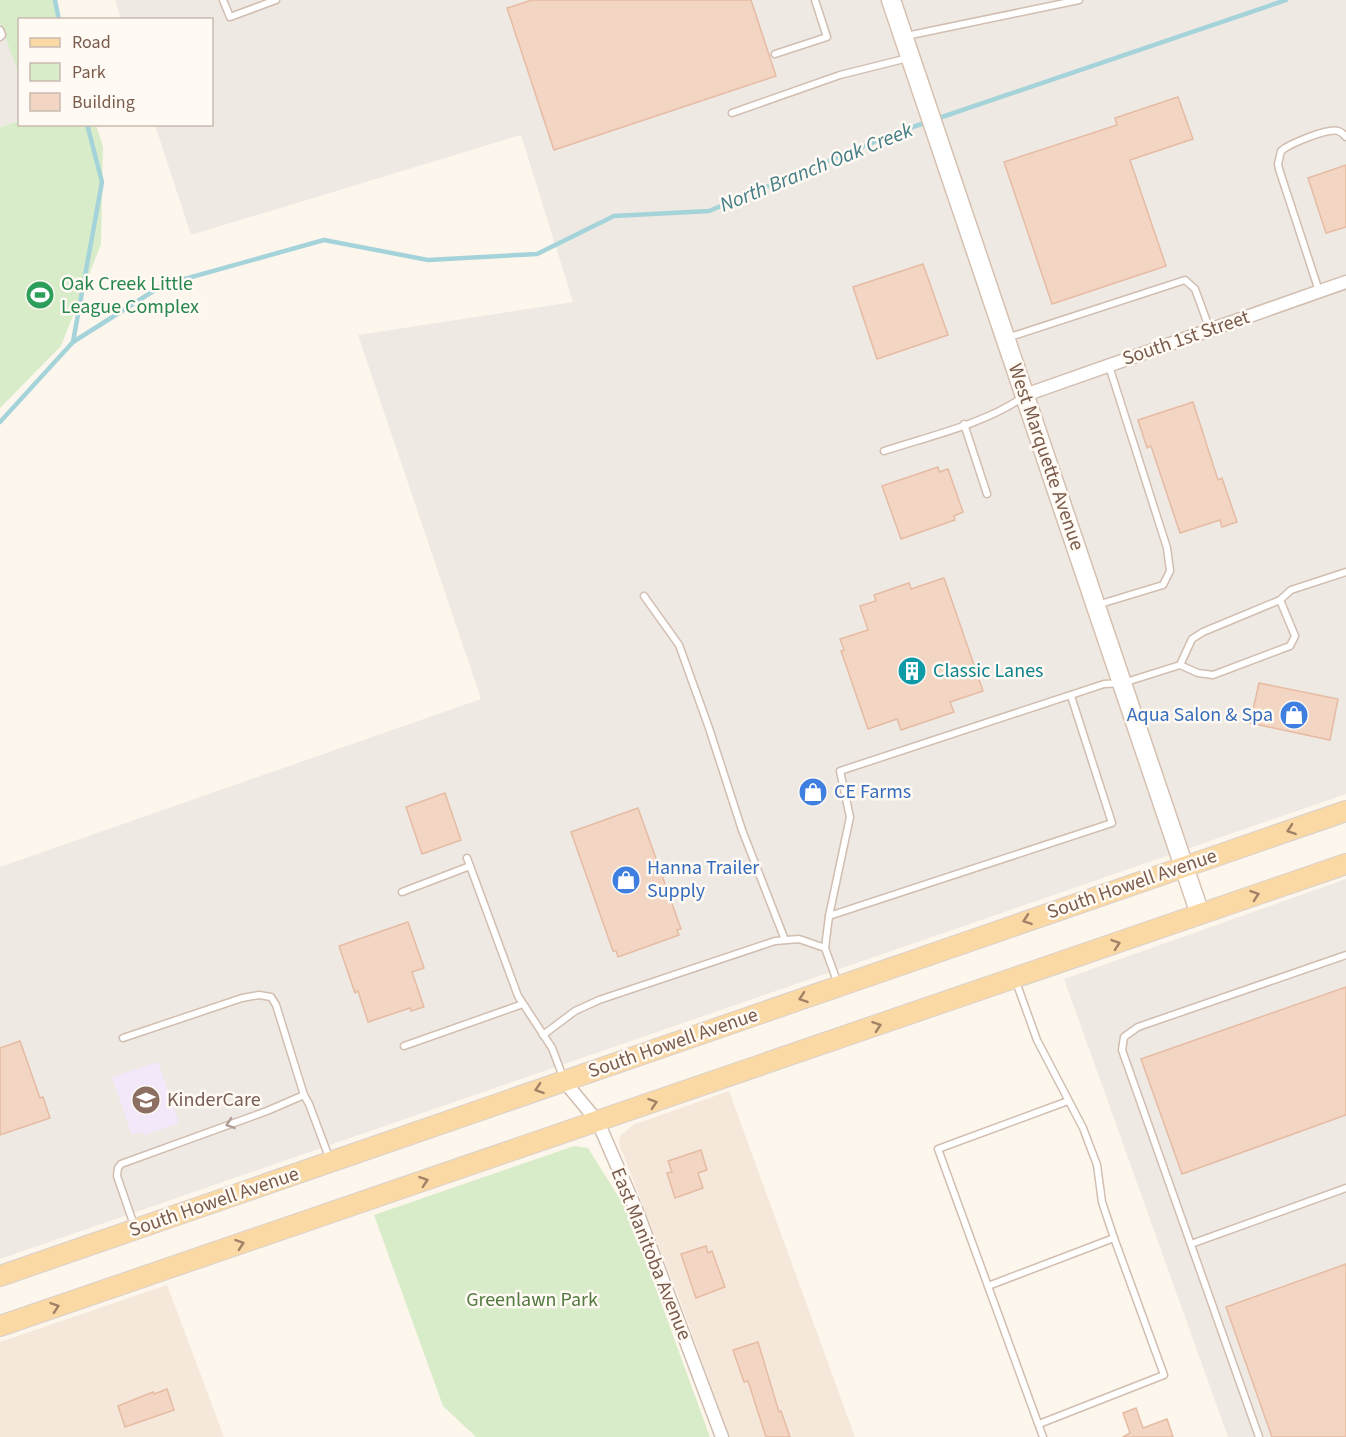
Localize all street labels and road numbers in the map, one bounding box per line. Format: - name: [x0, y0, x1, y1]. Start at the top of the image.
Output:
- street label: South 1st Street: [1119, 303, 1254, 373]
- street label: West Marquette Avenue: [1001, 360, 1091, 554]
- street label: South Howell Avenue: [1043, 842, 1221, 926]
- street label: South Howell Avenue: [584, 1001, 762, 1085]
- street label: South Howell Avenue: [125, 1160, 303, 1244]
- street label: East Manitoba Avenue: [604, 1164, 698, 1344]

